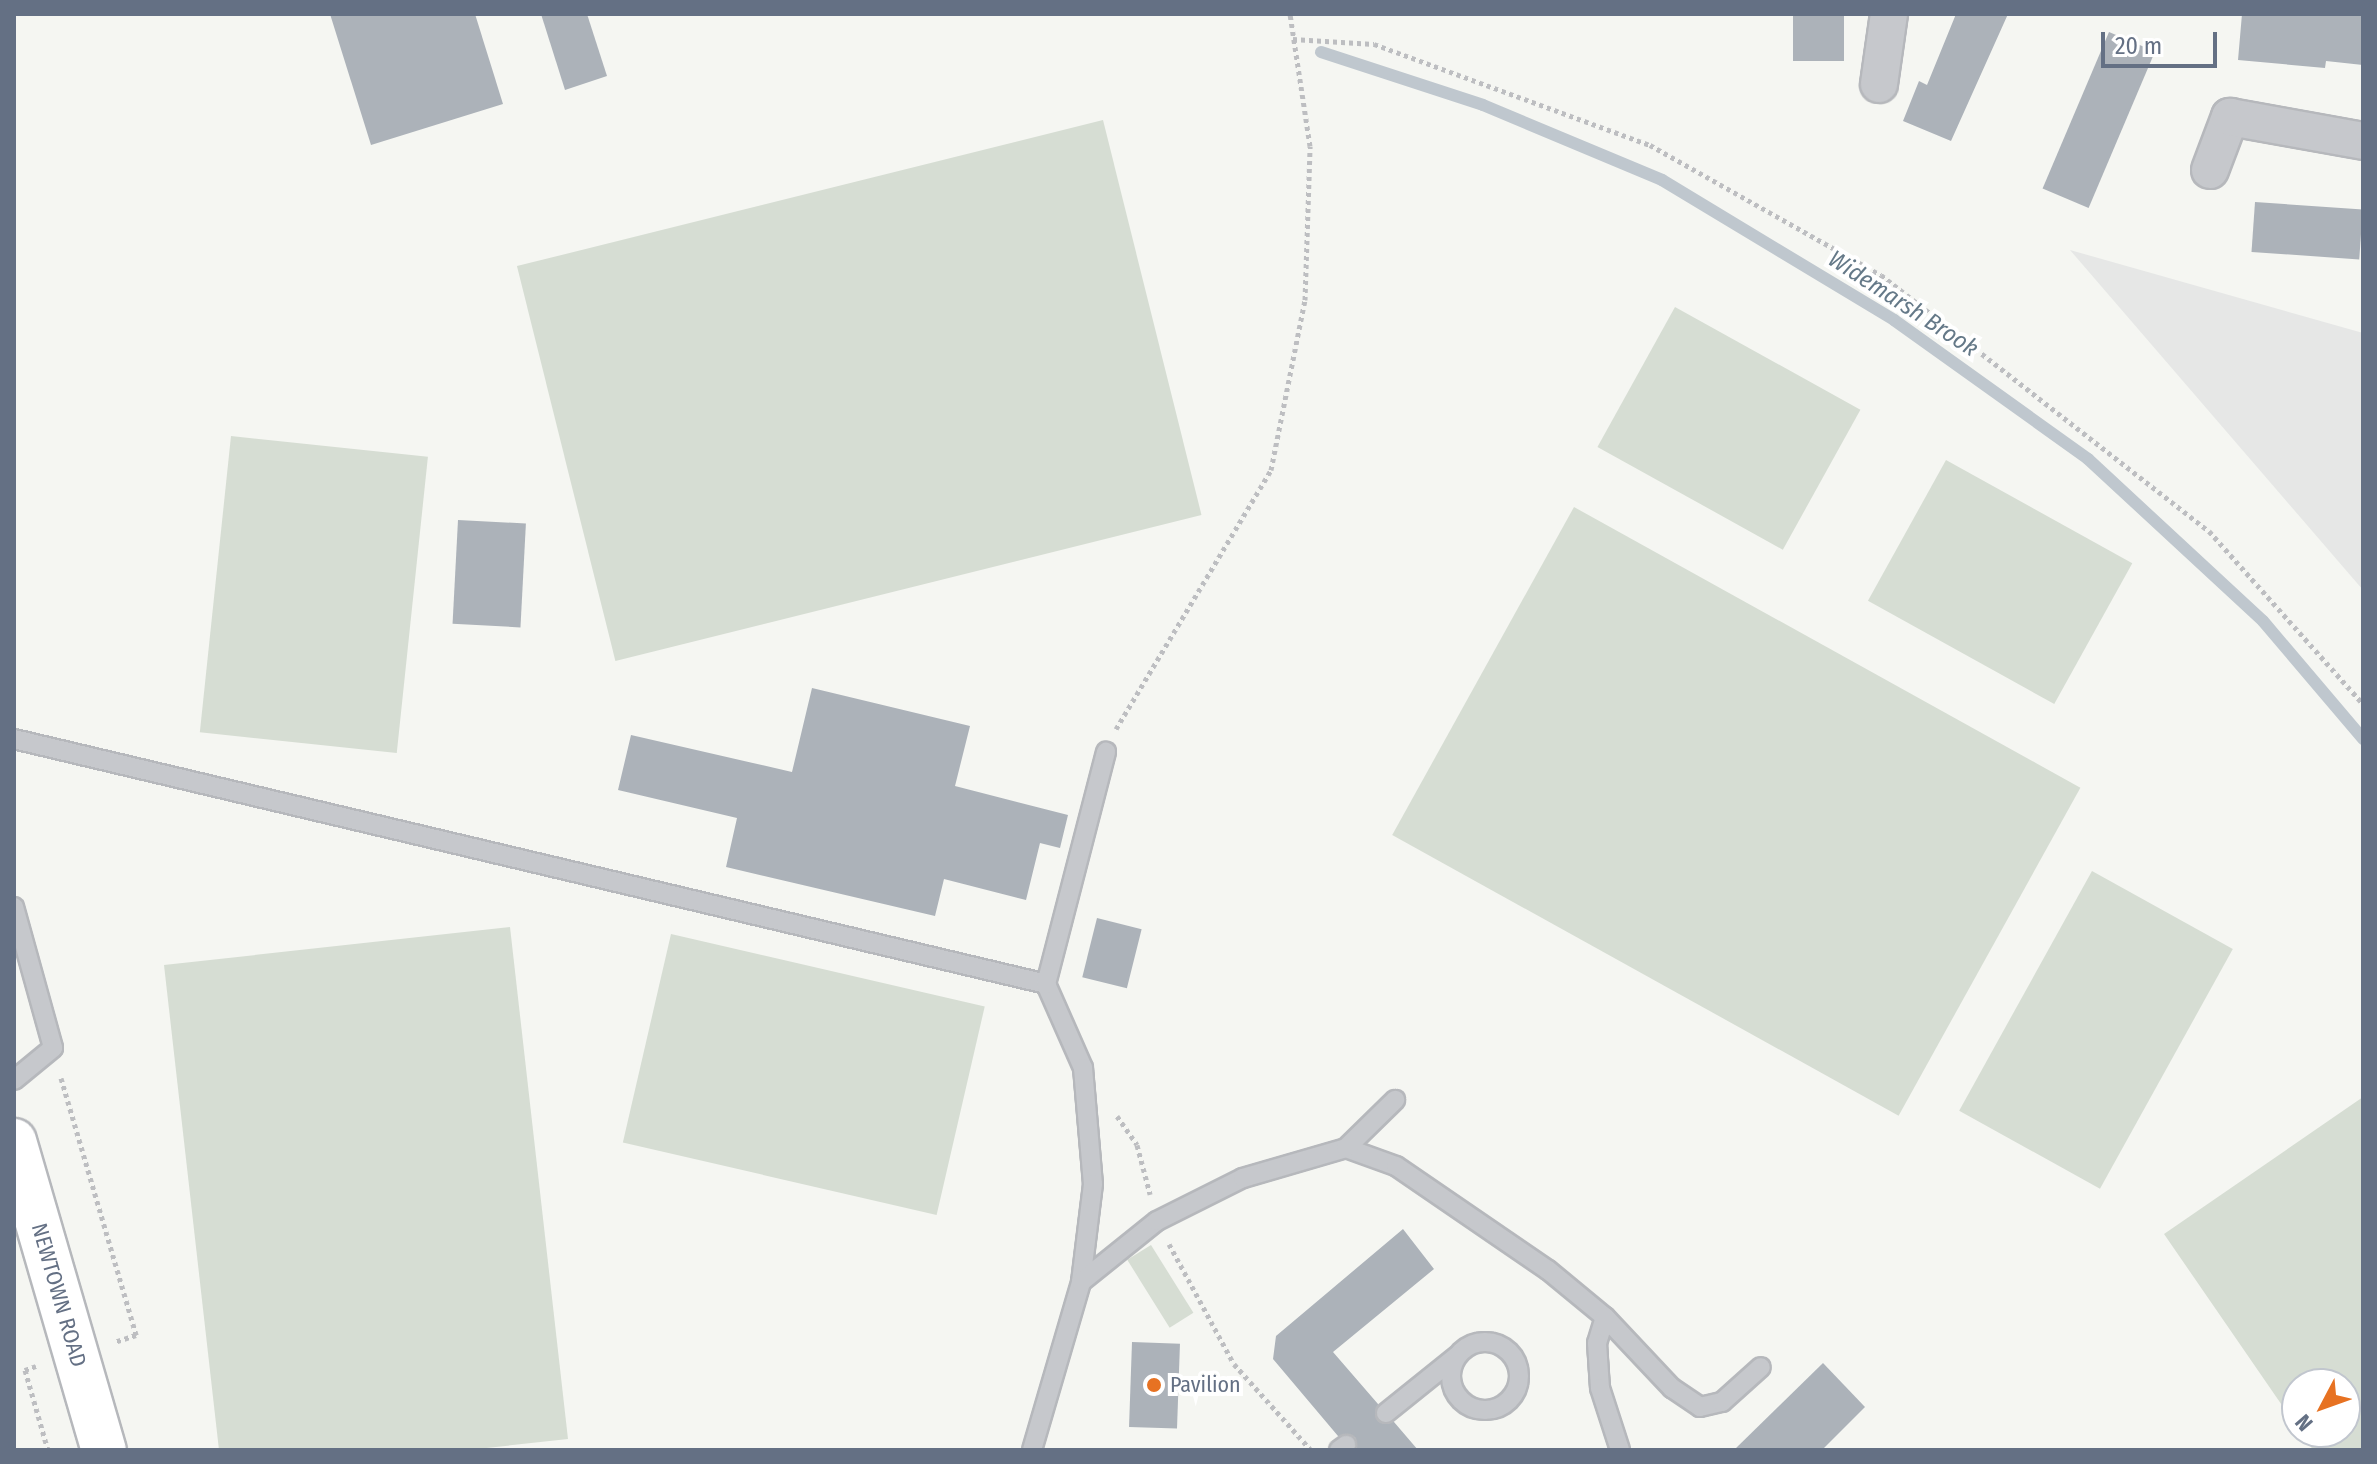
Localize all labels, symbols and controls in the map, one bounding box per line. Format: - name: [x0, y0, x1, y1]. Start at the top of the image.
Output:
- scale bar: [2105, 16, 2221, 66]
- text: 20 m: [2115, 32, 2162, 60]
- water label: Widemarsh Brook: [1823, 245, 1983, 363]
- street label: NEWTOWN ROAD: [26, 1220, 92, 1370]
- north arrow: [2281, 1368, 2361, 1448]
- place label: Pavilion: [1170, 1372, 1241, 1398]
- marker: Pavilion: [1145, 1376, 1163, 1394]
- text: N: [2290, 1409, 2319, 1437]

